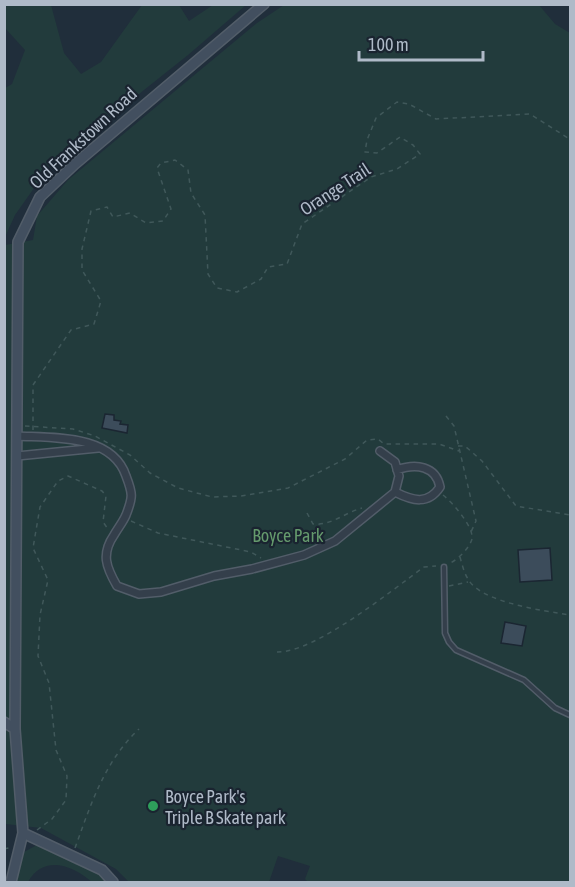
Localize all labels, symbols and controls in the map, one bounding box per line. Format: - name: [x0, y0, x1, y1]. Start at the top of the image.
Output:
- scale bar: [359, 24, 484, 62]
- text: 100 m: [368, 34, 409, 55]
- street label: Old Frankstown Road: [25, 83, 141, 193]
- street label: Orange Trail: [296, 158, 374, 219]
- park label: Boyce Park: [252, 525, 324, 546]
- place label: Boyce Park's Triple B Skate park: [165, 786, 286, 828]
- marker: Boyce Park's Triple B Skate park: [146, 799, 160, 813]

